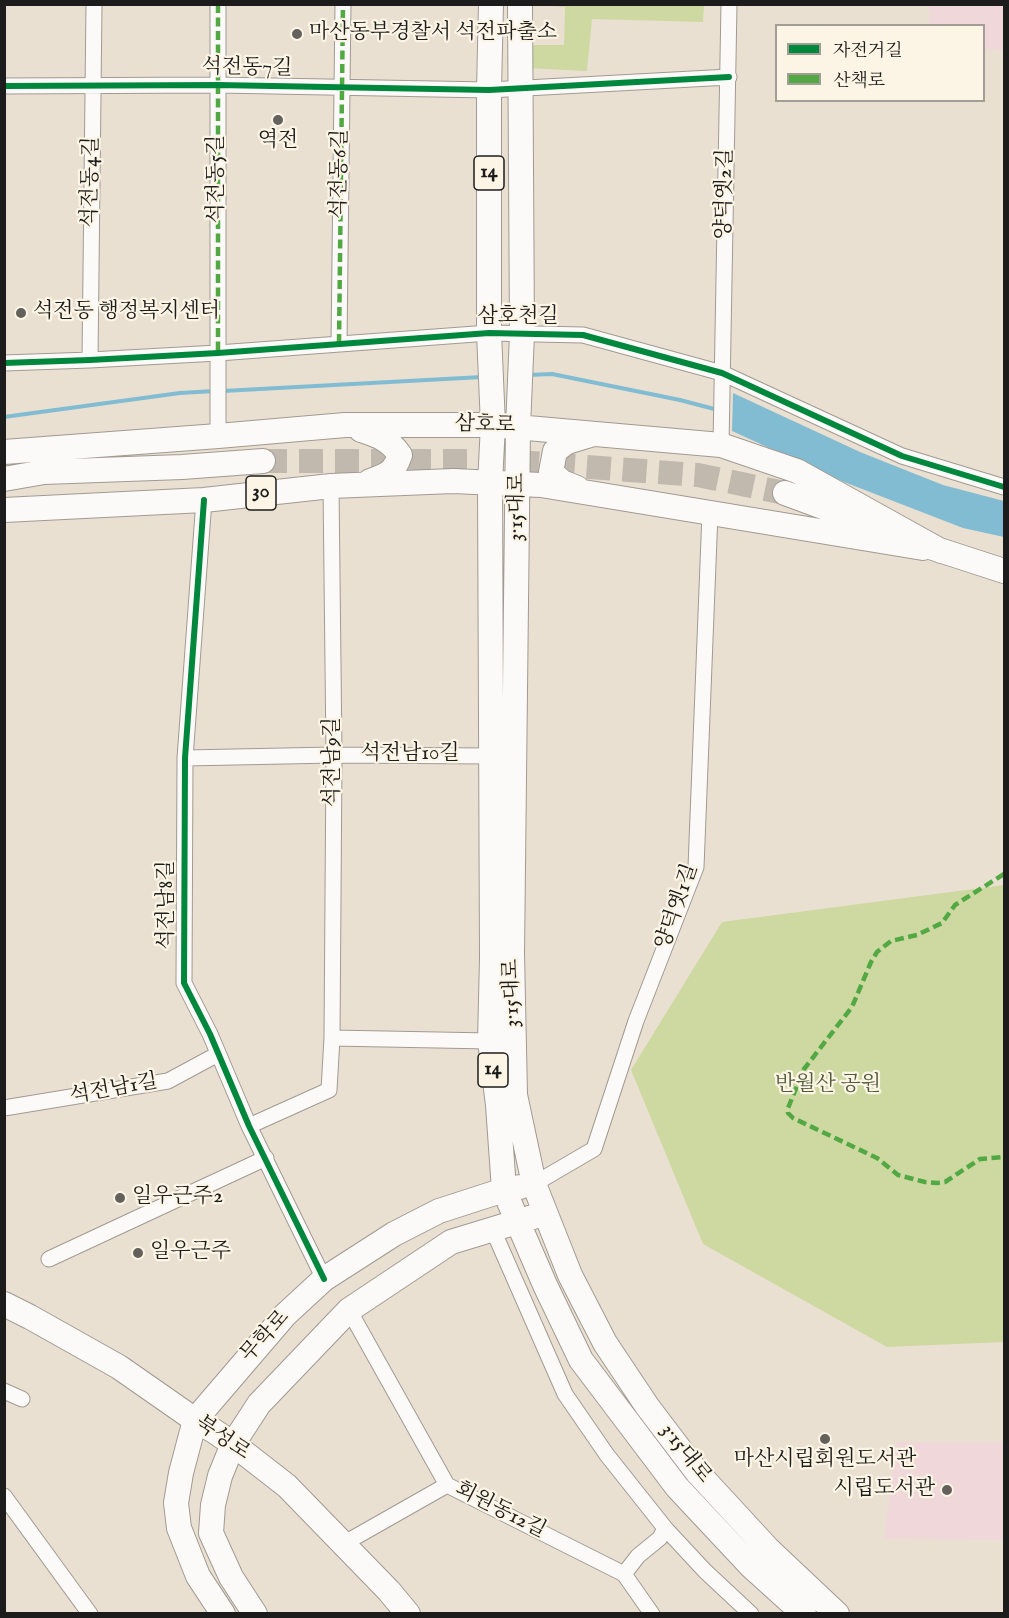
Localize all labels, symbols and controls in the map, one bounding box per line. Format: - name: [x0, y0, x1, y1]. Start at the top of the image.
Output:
- place label: 마산동부경찰서 석전파출소: [309, 21, 557, 47]
- legend: [775, 24, 985, 102]
- marker: 마산동부경찰서 석전파출소: [290, 27, 304, 41]
- text: 자전거길: [833, 40, 903, 63]
- street label: 석전동7길: [201, 56, 293, 82]
- text: 산책로: [833, 70, 885, 93]
- marker: 역전: [271, 113, 285, 127]
- place label: 역전: [258, 129, 298, 155]
- street label: 석전동6길: [328, 129, 354, 219]
- street label: 석전동5길: [205, 135, 231, 223]
- street label: 석전동4길: [79, 136, 105, 228]
- street label: 양덕옛2길: [713, 148, 739, 240]
- road number: 14: [474, 156, 504, 190]
- place label: 석전동 행정복지센터: [33, 300, 220, 326]
- street label: 삼호천길: [477, 305, 559, 331]
- marker: 석전동 행정복지센터: [14, 306, 28, 320]
- street label: 삼호로: [454, 412, 516, 440]
- street label: 3·15대로: [505, 473, 531, 541]
- road number: 30: [246, 476, 276, 510]
- street label: 석전남9길: [321, 717, 347, 807]
- street label: 석전남10길: [360, 742, 460, 768]
- street label: 석전남8길: [155, 860, 181, 950]
- street label: 양덕옛1길: [652, 861, 704, 953]
- street label: 3·15대로: [500, 959, 526, 1027]
- road number: 14: [478, 1053, 508, 1087]
- street label: 석전남1길: [68, 1070, 160, 1110]
- park label: 반월산 공원: [775, 1073, 881, 1099]
- place label: 일우근주2: [132, 1185, 223, 1211]
- marker: 일우근주2: [113, 1191, 127, 1205]
- place label: 일우근주: [150, 1240, 231, 1266]
- marker: 일우근주: [131, 1246, 145, 1260]
- street label: 무학로: [236, 1306, 296, 1368]
- street label: 북성로: [190, 1412, 254, 1466]
- street label: 3·15대로: [654, 1419, 716, 1489]
- marker: 마산시립회원도서관: [818, 1432, 832, 1446]
- place label: 마산시립회원도서관: [734, 1448, 916, 1474]
- street label: 회원동12길: [450, 1477, 550, 1545]
- place label: 시립도서관: [834, 1477, 935, 1503]
- marker: 시립도서관: [940, 1483, 954, 1497]

